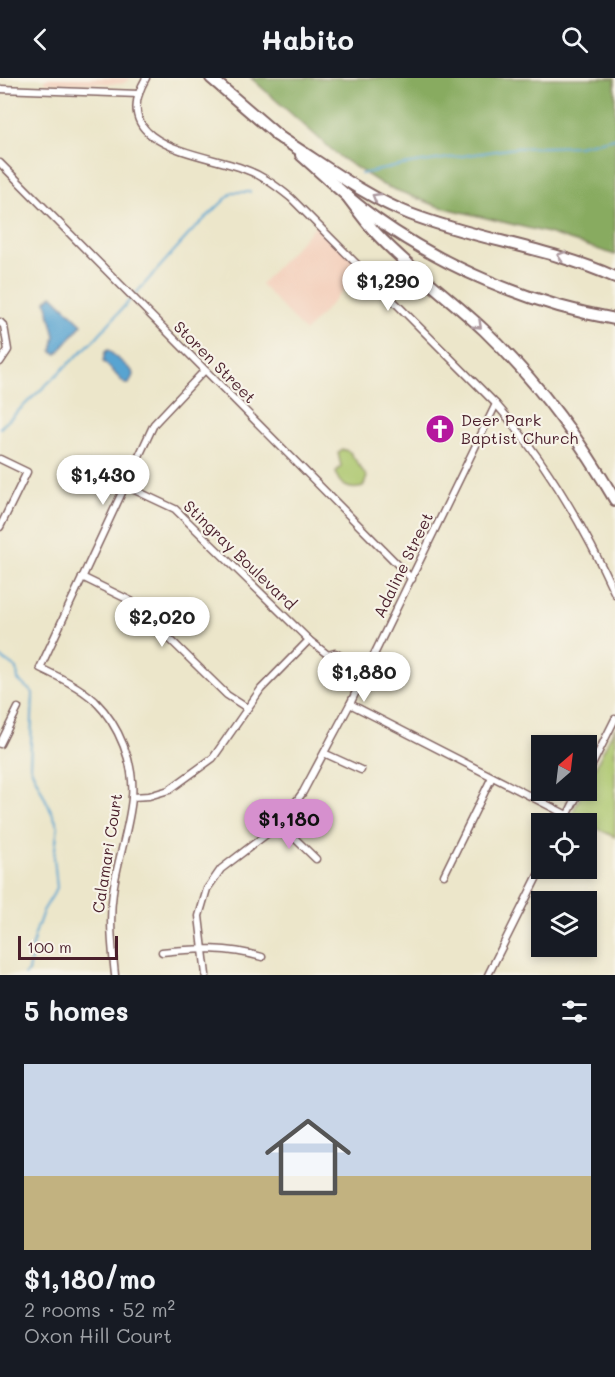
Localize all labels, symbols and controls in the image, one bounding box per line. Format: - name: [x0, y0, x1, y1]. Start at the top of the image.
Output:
- text: Habito: [261, 22, 354, 57]
- icon: back: [24, 23, 57, 56]
- icon: search: [558, 23, 591, 56]
- one-way arrow: [372, 193, 382, 204]
- one-way arrow: [556, 251, 567, 263]
- pin: $1,290: [339, 261, 437, 312]
- text: $1,290: [356, 267, 420, 293]
- street label: Storen Street: [170, 316, 261, 407]
- one-way arrow: [472, 318, 482, 329]
- place label: Deer Park Baptist Church: [461, 409, 578, 448]
- church icon: Deer Park Baptist Church: [424, 413, 456, 445]
- pin: $1,430: [54, 455, 152, 506]
- text: $1,430: [71, 461, 135, 487]
- street label: Stingray Boulevard: [179, 495, 301, 614]
- street label: Adaline Street: [368, 509, 437, 621]
- pin: $2,020: [113, 597, 211, 648]
- text: $2,020: [129, 603, 195, 629]
- pin: $1,880: [315, 652, 413, 703]
- text: $1,880: [331, 658, 397, 684]
- north arrow: [531, 735, 597, 801]
- map controls: [531, 735, 597, 957]
- street label: Calamari Court: [87, 792, 126, 914]
- pin: $1,180: [240, 799, 338, 850]
- text: $1,180: [258, 805, 320, 831]
- button: locate: [531, 813, 597, 879]
- button: layers: [531, 891, 597, 957]
- scale bar: [18, 933, 118, 960]
- text: 100 m: [27, 936, 72, 957]
- text: 5 homes: [24, 994, 129, 1028]
- icon: filters: [558, 995, 591, 1028]
- icon: home: [254, 1103, 362, 1211]
- text: $1,180/mo: [24, 1262, 156, 1296]
- text: 2 rooms · 52 m²: [24, 1296, 175, 1322]
- text: Oxon Hill Court: [24, 1322, 172, 1348]

